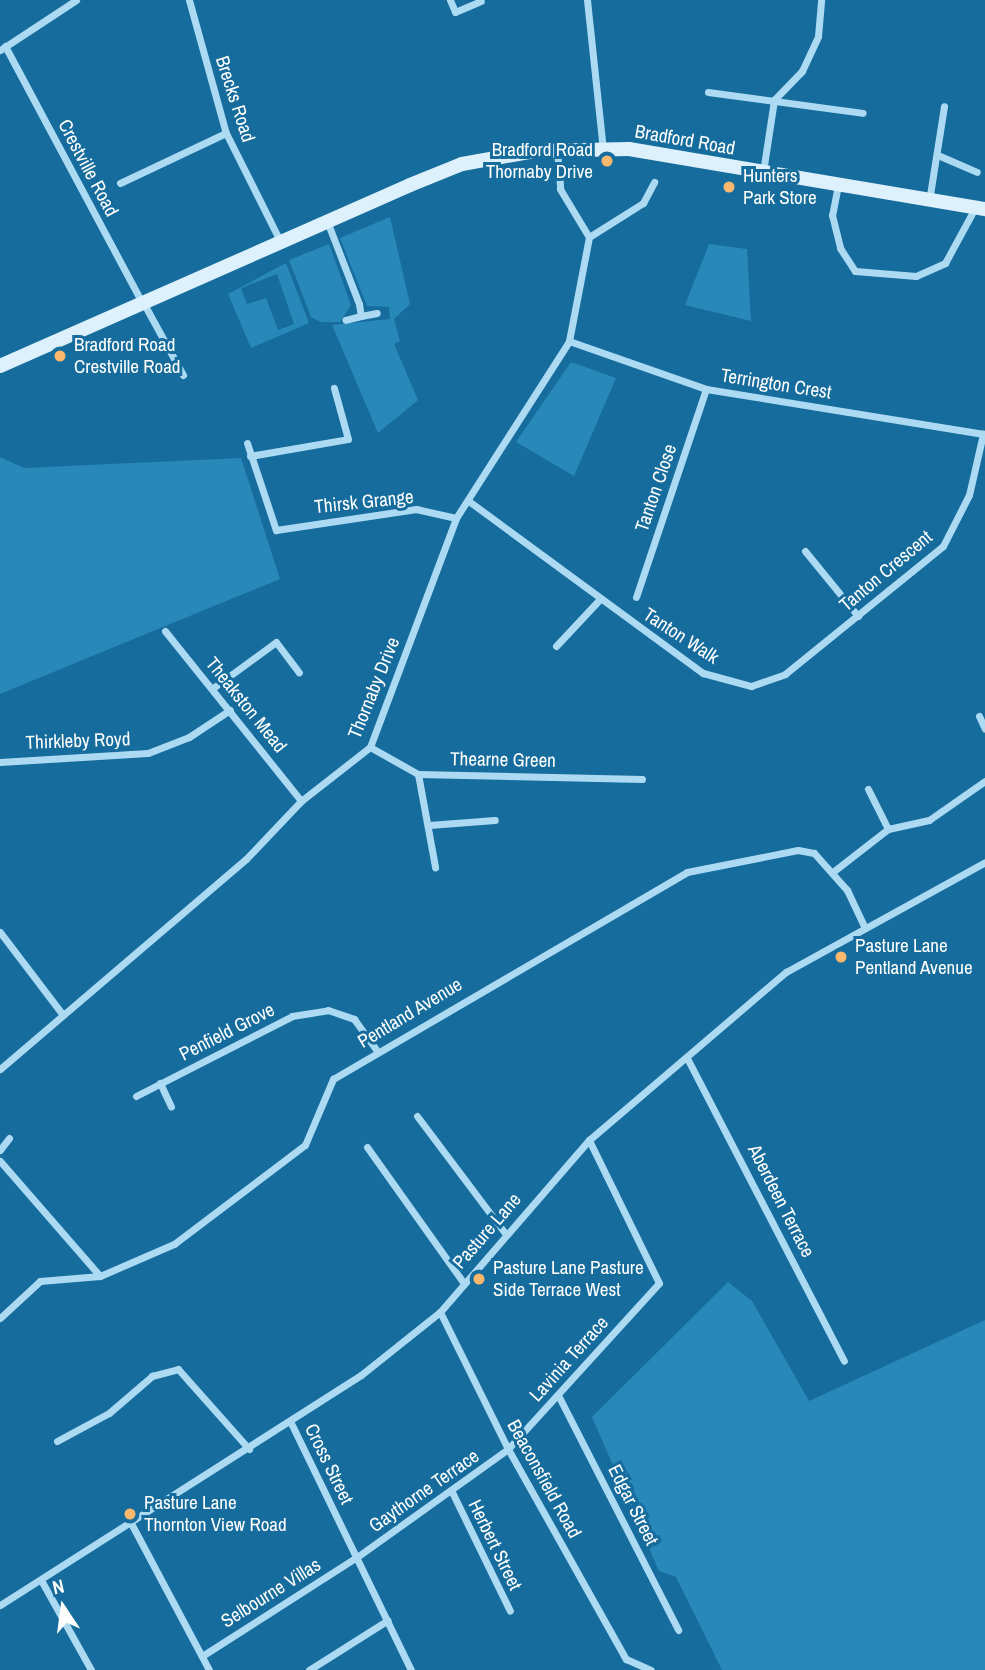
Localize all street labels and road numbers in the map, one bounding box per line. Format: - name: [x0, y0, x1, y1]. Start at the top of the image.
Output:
- street label: Brecks Road: [210, 53, 260, 145]
- street label: Crestville Road: [53, 116, 123, 220]
- street label: Bradford Road: [633, 120, 737, 160]
- street label: Terrington Crest: [719, 364, 833, 404]
- street label: Tanton Close: [630, 441, 682, 535]
- street label: Thirsk Grange: [313, 485, 415, 519]
- street label: Tanton Crescent: [835, 526, 937, 616]
- street label: Tanton Walk: [639, 603, 723, 669]
- street label: Thornaby Drive: [343, 634, 405, 742]
- street label: Theakston Mead: [201, 653, 291, 757]
- street label: Thirkleby Royd: [25, 728, 131, 754]
- street label: Thearne Green: [450, 748, 556, 772]
- street label: Pentland Avenue: [353, 973, 467, 1053]
- street label: Penfield Grove: [176, 998, 278, 1066]
- street label: Aberdeen Terrace: [743, 1141, 819, 1261]
- street label: Pasture Lane: [448, 1189, 526, 1273]
- street label: Lavinia Terrace: [525, 1311, 613, 1407]
- street label: Beaconsfield Road: [502, 1416, 586, 1542]
- street label: Cross Street: [300, 1420, 358, 1508]
- street label: Gaythorne Terrace: [365, 1445, 483, 1537]
- street label: Edgar Street: [603, 1461, 663, 1549]
- street label: Herbert Street: [463, 1496, 527, 1594]
- street label: Selbourne Villas: [217, 1553, 325, 1633]

